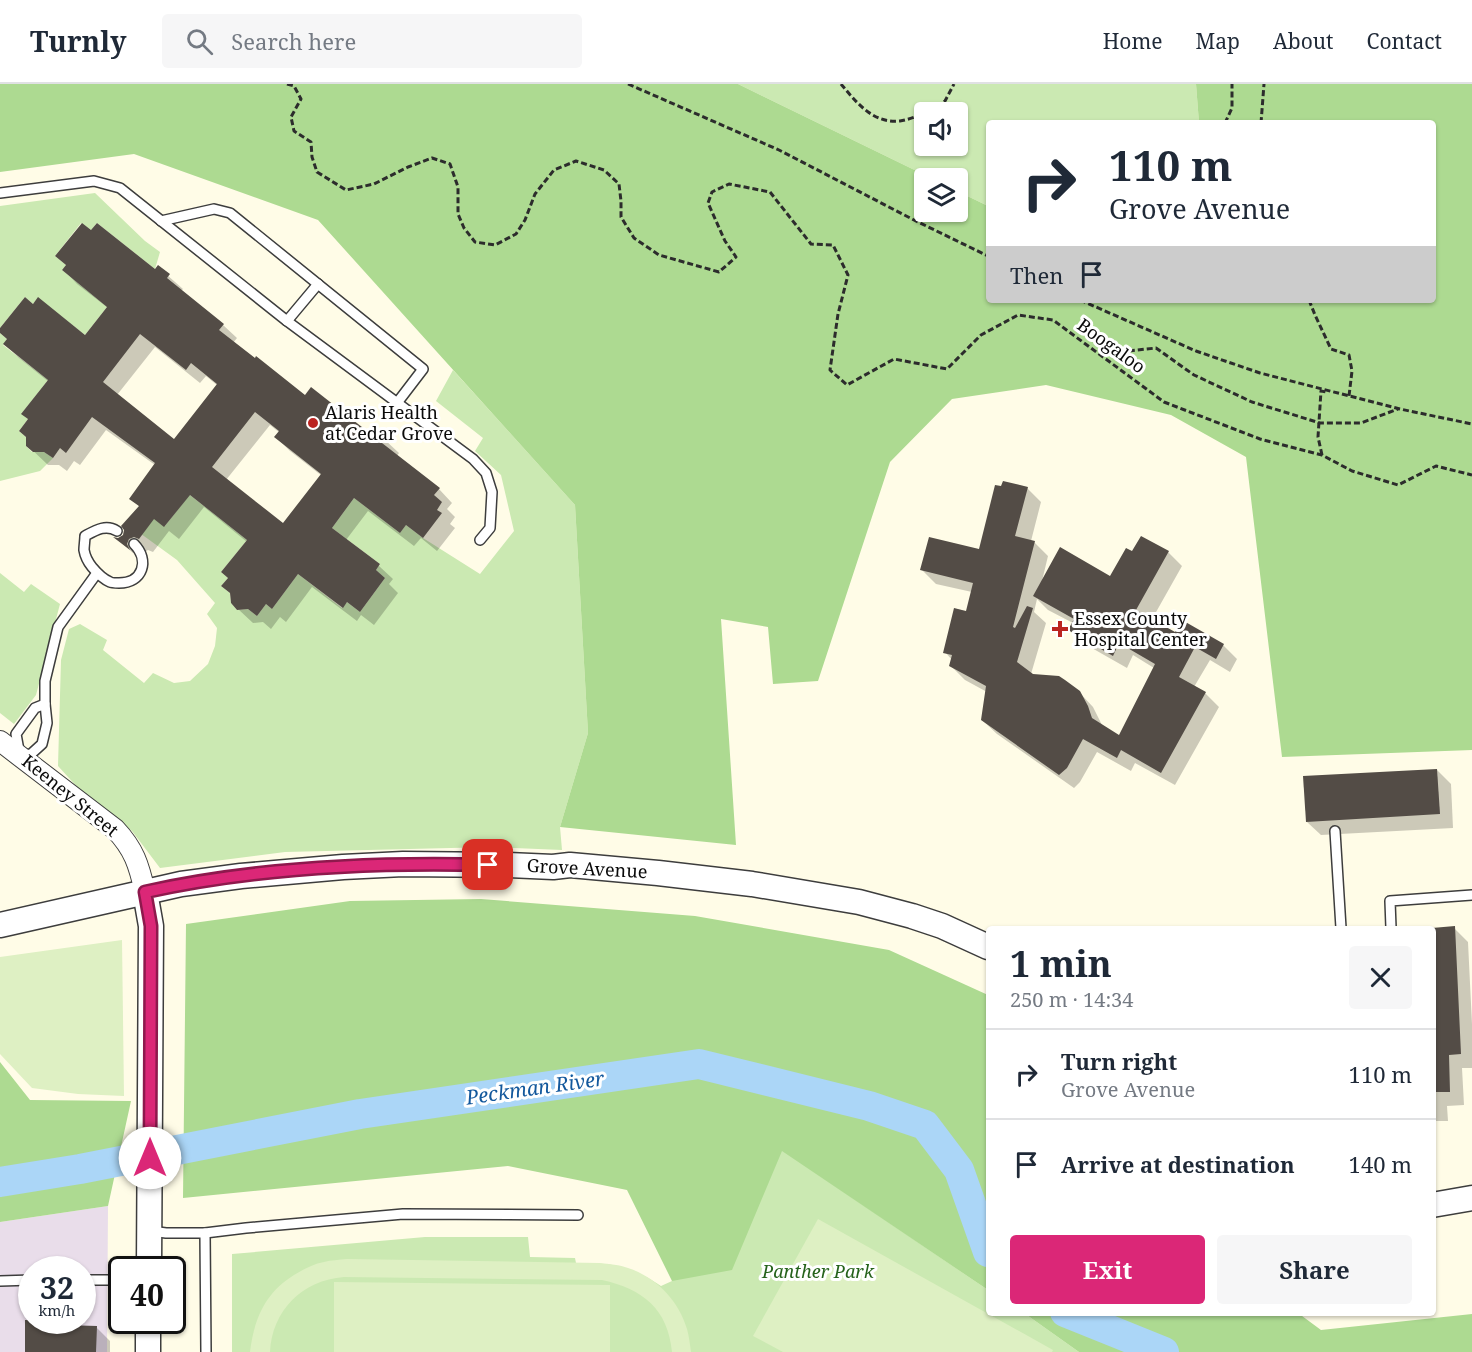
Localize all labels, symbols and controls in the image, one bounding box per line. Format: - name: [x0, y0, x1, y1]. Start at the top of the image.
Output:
- search box: [162, 14, 582, 68]
- text: Turnly: [30, 22, 126, 60]
- icon: search: [183, 25, 216, 58]
- text: Search here: [231, 26, 356, 56]
- text: Home: [1103, 27, 1163, 55]
- text: Map: [1196, 27, 1240, 55]
- text: About: [1273, 27, 1334, 55]
- text: Contact: [1367, 27, 1442, 55]
- map controls: [914, 102, 968, 222]
- button: sound: [914, 102, 968, 156]
- text: 110 m: [1109, 136, 1233, 193]
- icon: right: [1010, 144, 1088, 222]
- button: layers: [914, 168, 968, 222]
- text: Grove Avenue: [1109, 190, 1290, 227]
- icon: arrive: [1075, 258, 1108, 291]
- text: Then: [1010, 260, 1063, 290]
- street label: Boogaloo: [1073, 312, 1150, 378]
- place label: Alaris Health at Cedar Grove: [325, 400, 453, 445]
- marker: Alaris Health at Cedar Grove: [306, 416, 320, 430]
- place label: Essex County Hospital Center: [1074, 606, 1208, 651]
- marker: Essex County Hospital Center: [1051, 620, 1069, 638]
- street label: Keeney Street: [17, 749, 124, 842]
- pin: [462, 839, 513, 890]
- icon: arrive: [471, 848, 504, 881]
- street label: Grove Avenue: [526, 853, 648, 883]
- text: 1 min: [1010, 939, 1112, 988]
- button: close: [1349, 946, 1412, 1009]
- text: 250 m · 14:34: [1010, 986, 1133, 1013]
- text: Turn right: [1061, 1046, 1177, 1076]
- icon: right: [1010, 1058, 1043, 1091]
- text: 110 m: [1349, 1059, 1412, 1089]
- water label: Peckman River: [463, 1064, 606, 1111]
- text: Grove Avenue: [1061, 1076, 1195, 1103]
- position arrow: [118, 1126, 182, 1190]
- icon: arrive: [1010, 1148, 1043, 1181]
- text: Arrive at destination: [1061, 1149, 1295, 1179]
- text: 140 m: [1349, 1149, 1412, 1179]
- button: Exit: [1010, 1235, 1205, 1304]
- button: Share: [1217, 1235, 1412, 1304]
- speed limit sign: 40: [108, 1256, 186, 1334]
- park label: Panther Park: [761, 1259, 875, 1283]
- text: 32: [40, 1267, 74, 1308]
- text: km/h: [39, 1300, 75, 1320]

